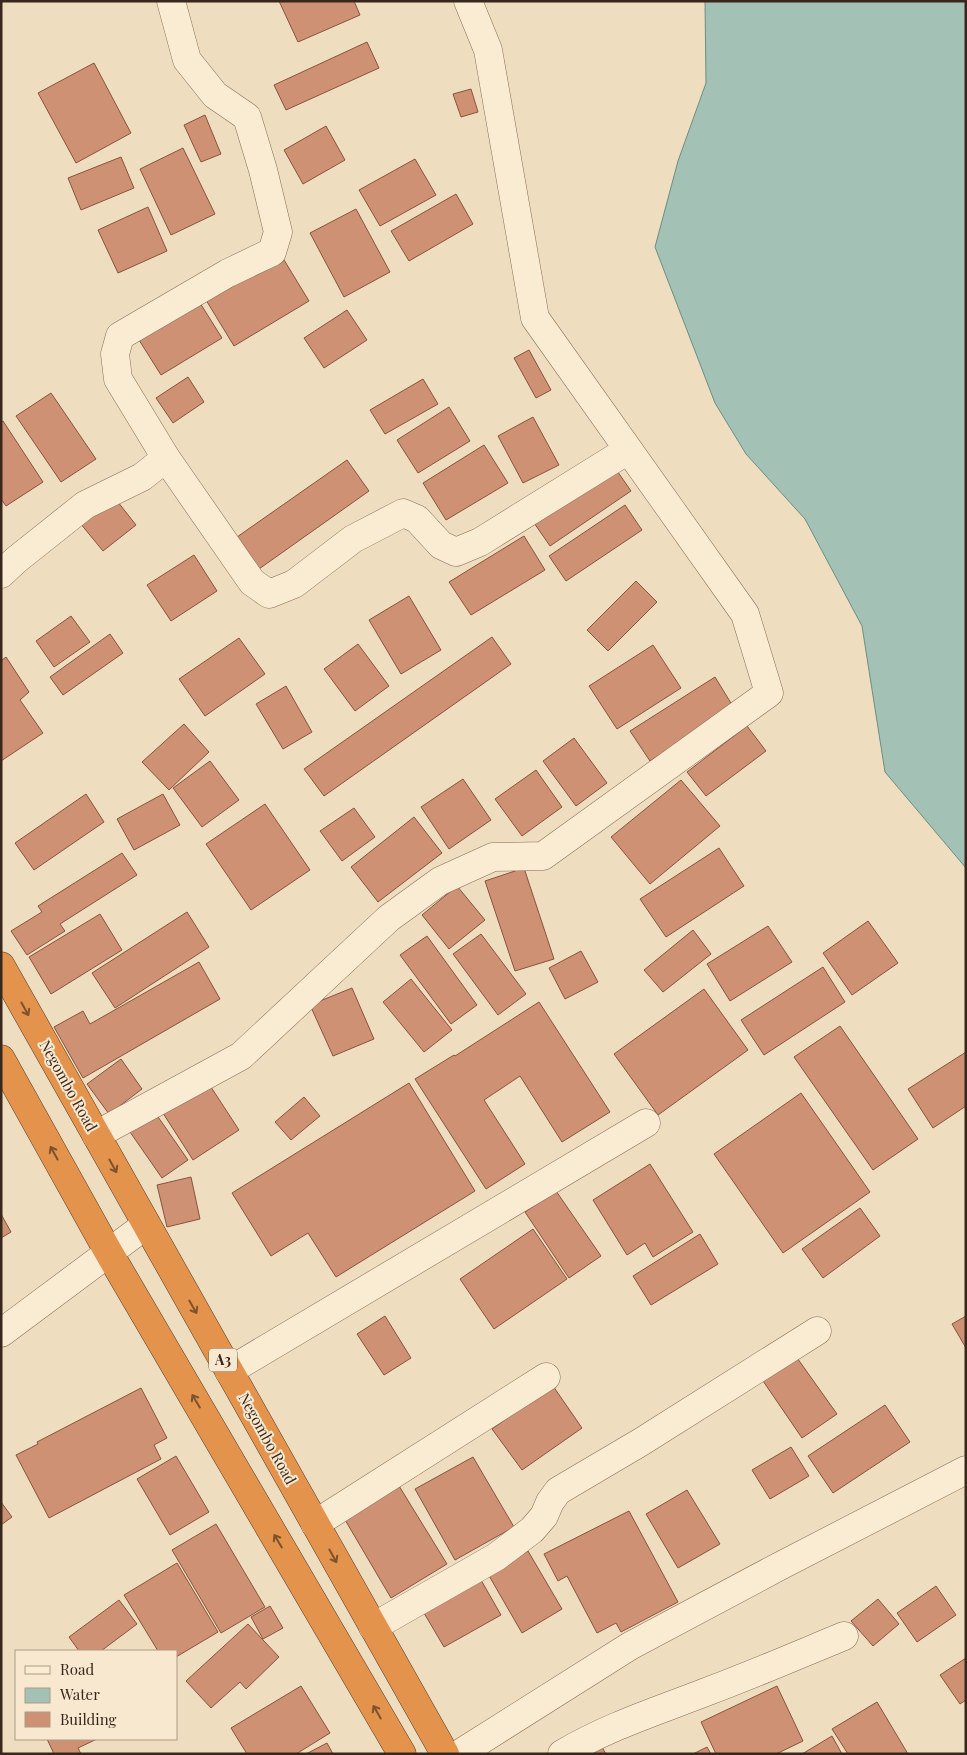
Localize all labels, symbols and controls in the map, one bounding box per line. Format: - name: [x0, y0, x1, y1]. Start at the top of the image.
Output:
- one-way arrow: [20, 1001, 30, 1016]
- street label: Negombo Road: [35, 1036, 102, 1135]
- one-way arrow: [49, 1146, 59, 1161]
- one-way arrow: [108, 1158, 118, 1173]
- one-way arrow: [188, 1300, 198, 1314]
- road number: A3: [209, 1348, 237, 1372]
- street label: Negombo Road: [234, 1389, 301, 1488]
- one-way arrow: [190, 1394, 200, 1408]
- one-way arrow: [273, 1534, 283, 1548]
- one-way arrow: [328, 1548, 338, 1563]
- legend: [15, 1650, 178, 1740]
- text: Road: [60, 1659, 94, 1679]
- text: Water: [59, 1684, 100, 1704]
- one-way arrow: [372, 1705, 382, 1719]
- text: Building: [60, 1709, 117, 1729]

